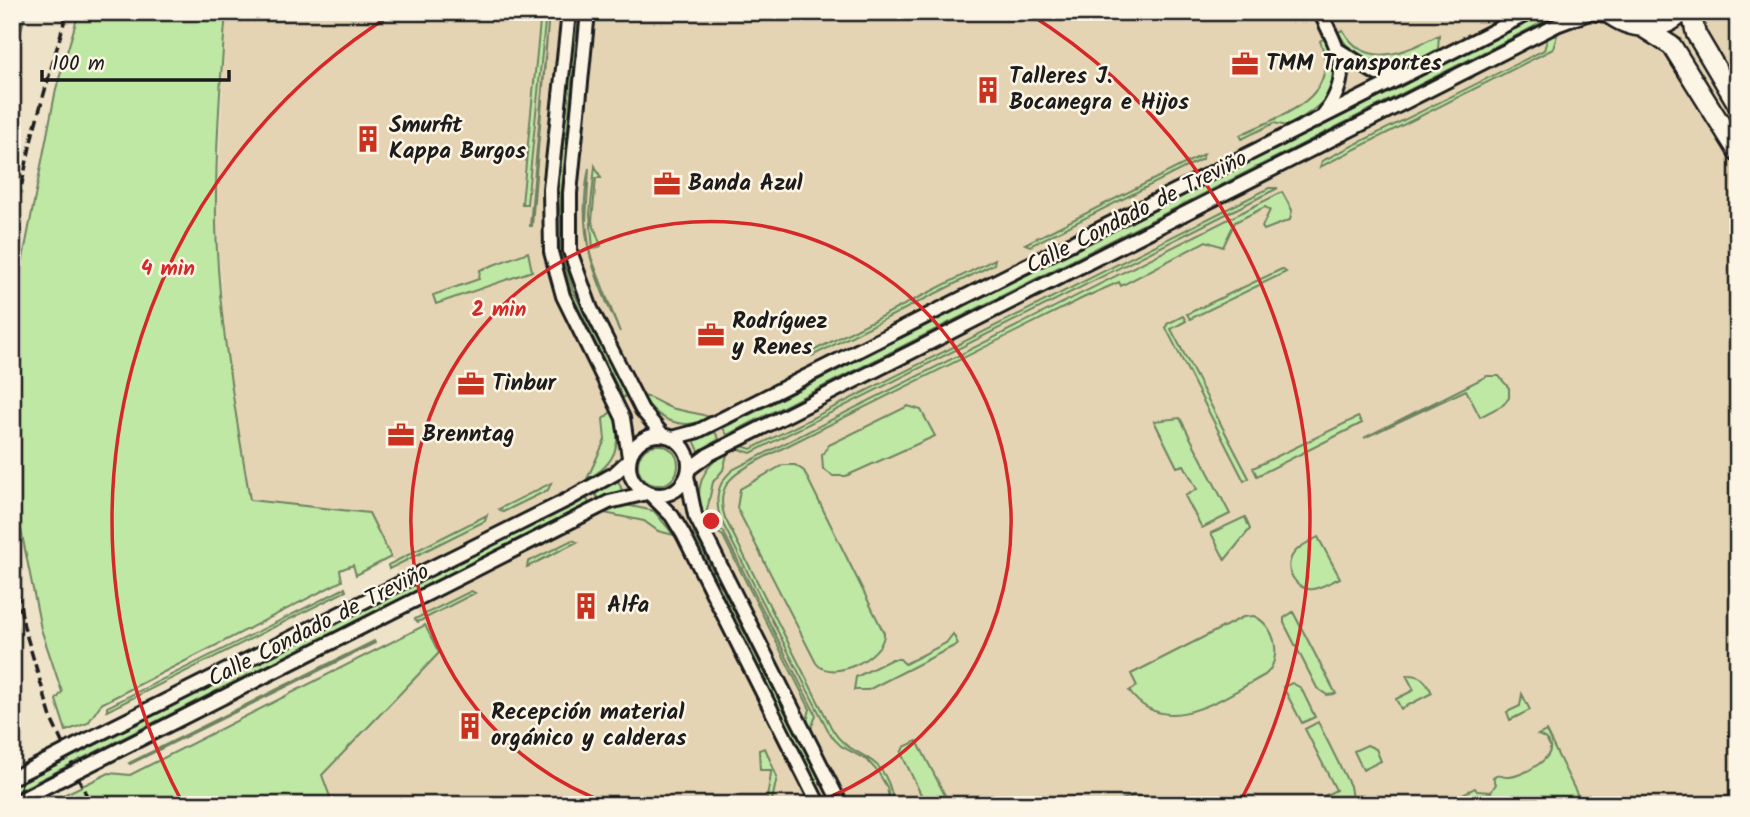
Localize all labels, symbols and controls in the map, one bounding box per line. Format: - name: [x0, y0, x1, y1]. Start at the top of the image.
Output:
- scale bar: [42, 38, 229, 82]
- place label: TMM Transportes: [1266, 46, 1442, 82]
- text: 100 m: [52, 48, 105, 81]
- office icon: TMM Transportes: [1230, 49, 1260, 79]
- place label: Talleres J. Bocanegra e Hijos: [1009, 59, 1189, 121]
- building icon: Talleres J. Bocanegra e Hijos: [973, 75, 1003, 105]
- place label: Smurfit Kappa Burgos: [389, 108, 526, 170]
- building icon: Smurfit Kappa Burgos: [353, 124, 383, 154]
- street label: Calle Condado de Treviño: [1020, 141, 1254, 285]
- place label: Banda Azul: [688, 166, 804, 202]
- office icon: Banda Azul: [652, 169, 682, 199]
- text: 4 min: [141, 253, 195, 286]
- text: 2 min: [472, 294, 526, 327]
- place label: Rodríguez y Renes: [731, 304, 828, 366]
- office icon: Rodríguez y Renes: [696, 320, 726, 350]
- place label: Tinbur: [492, 366, 557, 402]
- office icon: Tinbur: [456, 369, 486, 399]
- place label: Brenntag: [422, 417, 515, 453]
- office icon: Brenntag: [386, 420, 416, 450]
- centre of rings: [699, 509, 723, 533]
- street label: Calle Condado de Treviño: [202, 554, 436, 698]
- place label: Alfa: [607, 588, 650, 624]
- building icon: Alfa: [571, 591, 601, 621]
- place label: Recepción material orgánico y calderas: [491, 695, 687, 757]
- building icon: Recepción material orgánico y calderas: [455, 711, 485, 741]

